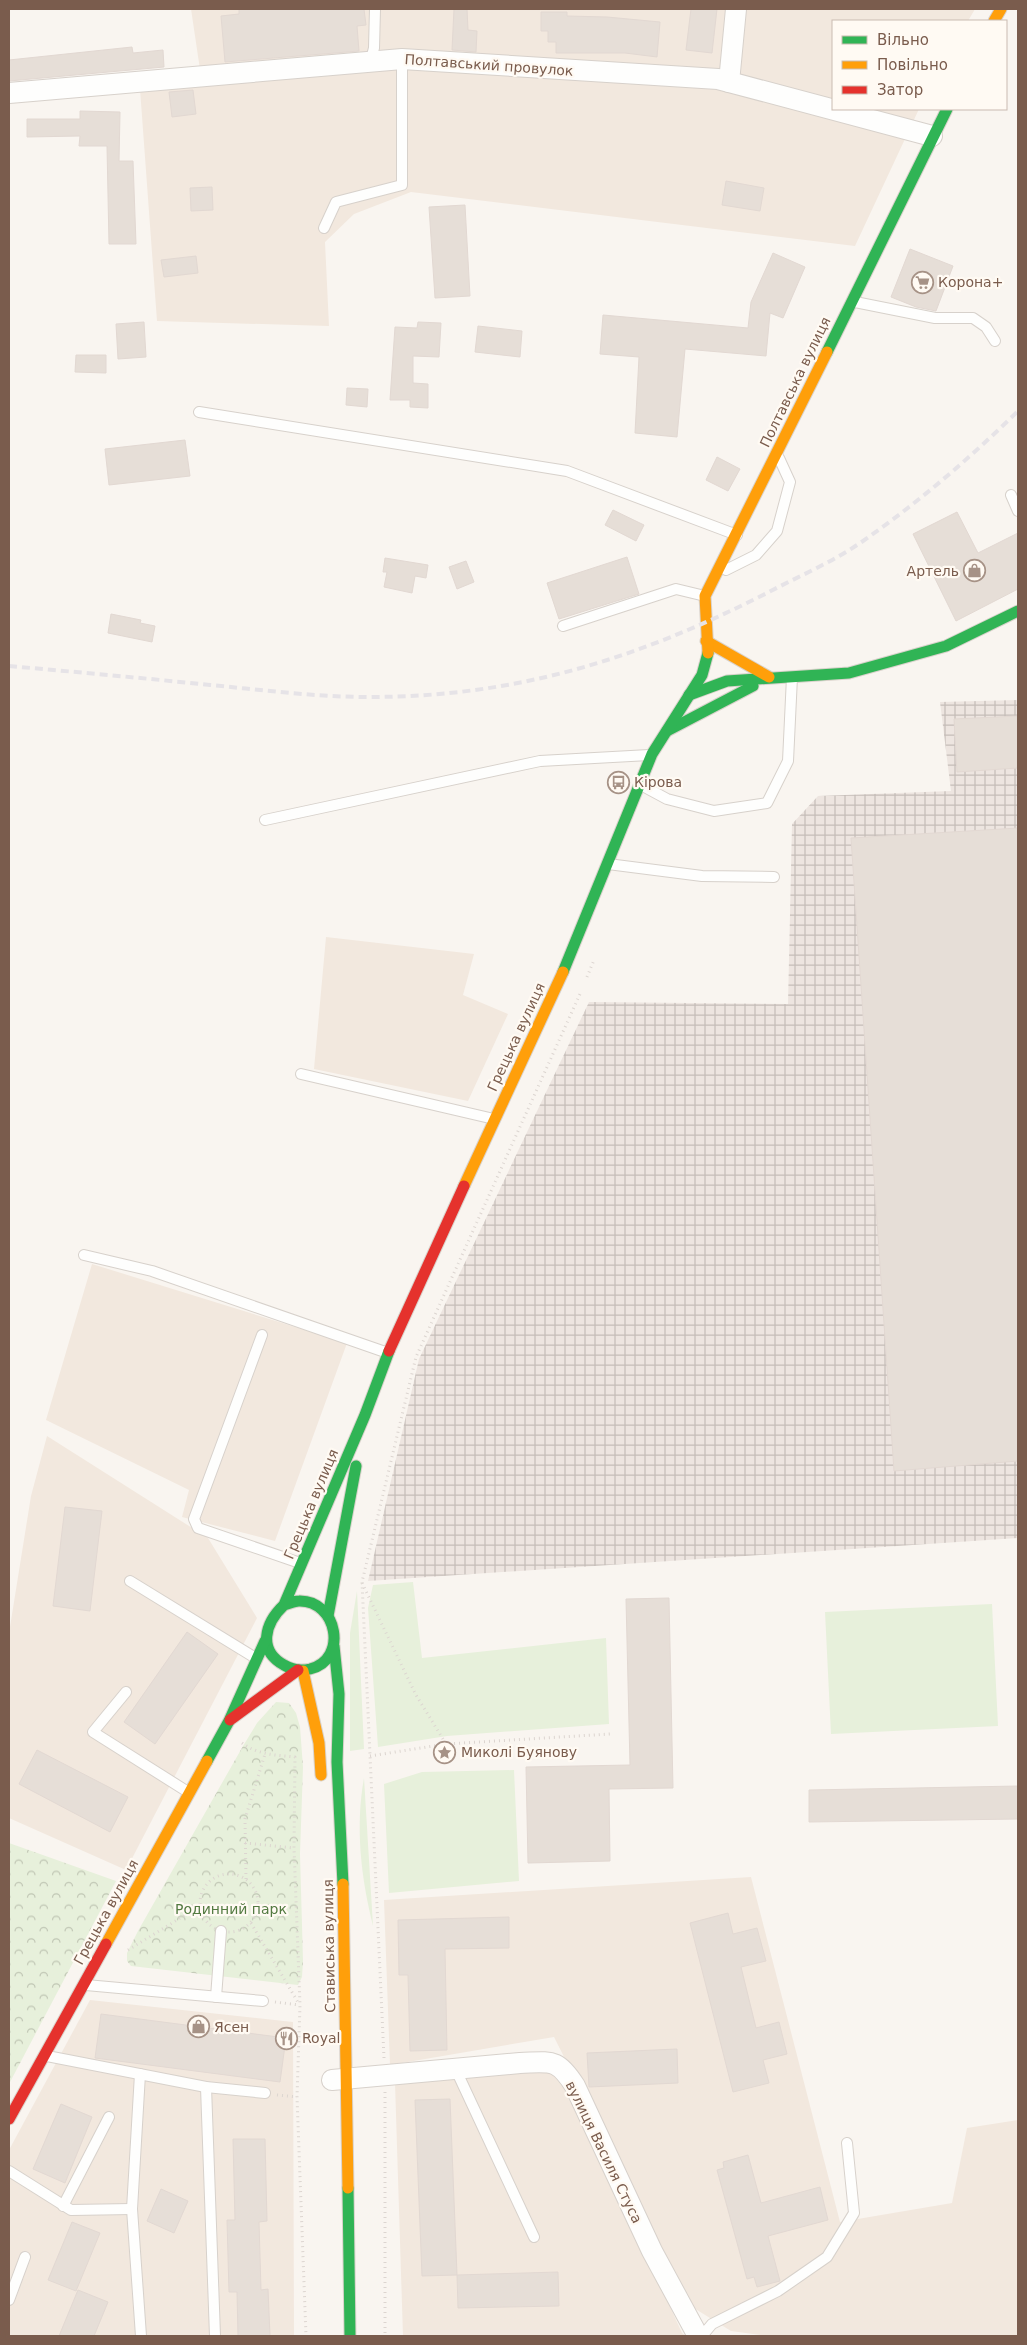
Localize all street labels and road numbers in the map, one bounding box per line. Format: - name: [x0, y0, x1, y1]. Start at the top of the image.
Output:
- street label: Полтавський провулок: [404, 51, 574, 79]
- street label: Полтавська вулиця: [756, 314, 834, 450]
- street label: Грецька вулиця: [484, 980, 548, 1094]
- street label: Грецька вулиця: [281, 1447, 341, 1561]
- street label: Грецька вулиця: [70, 1857, 142, 1967]
- street label: Стависька вулиця: [320, 1879, 338, 2013]
- street label: вулиця Василя Стуса: [563, 2078, 645, 2226]

